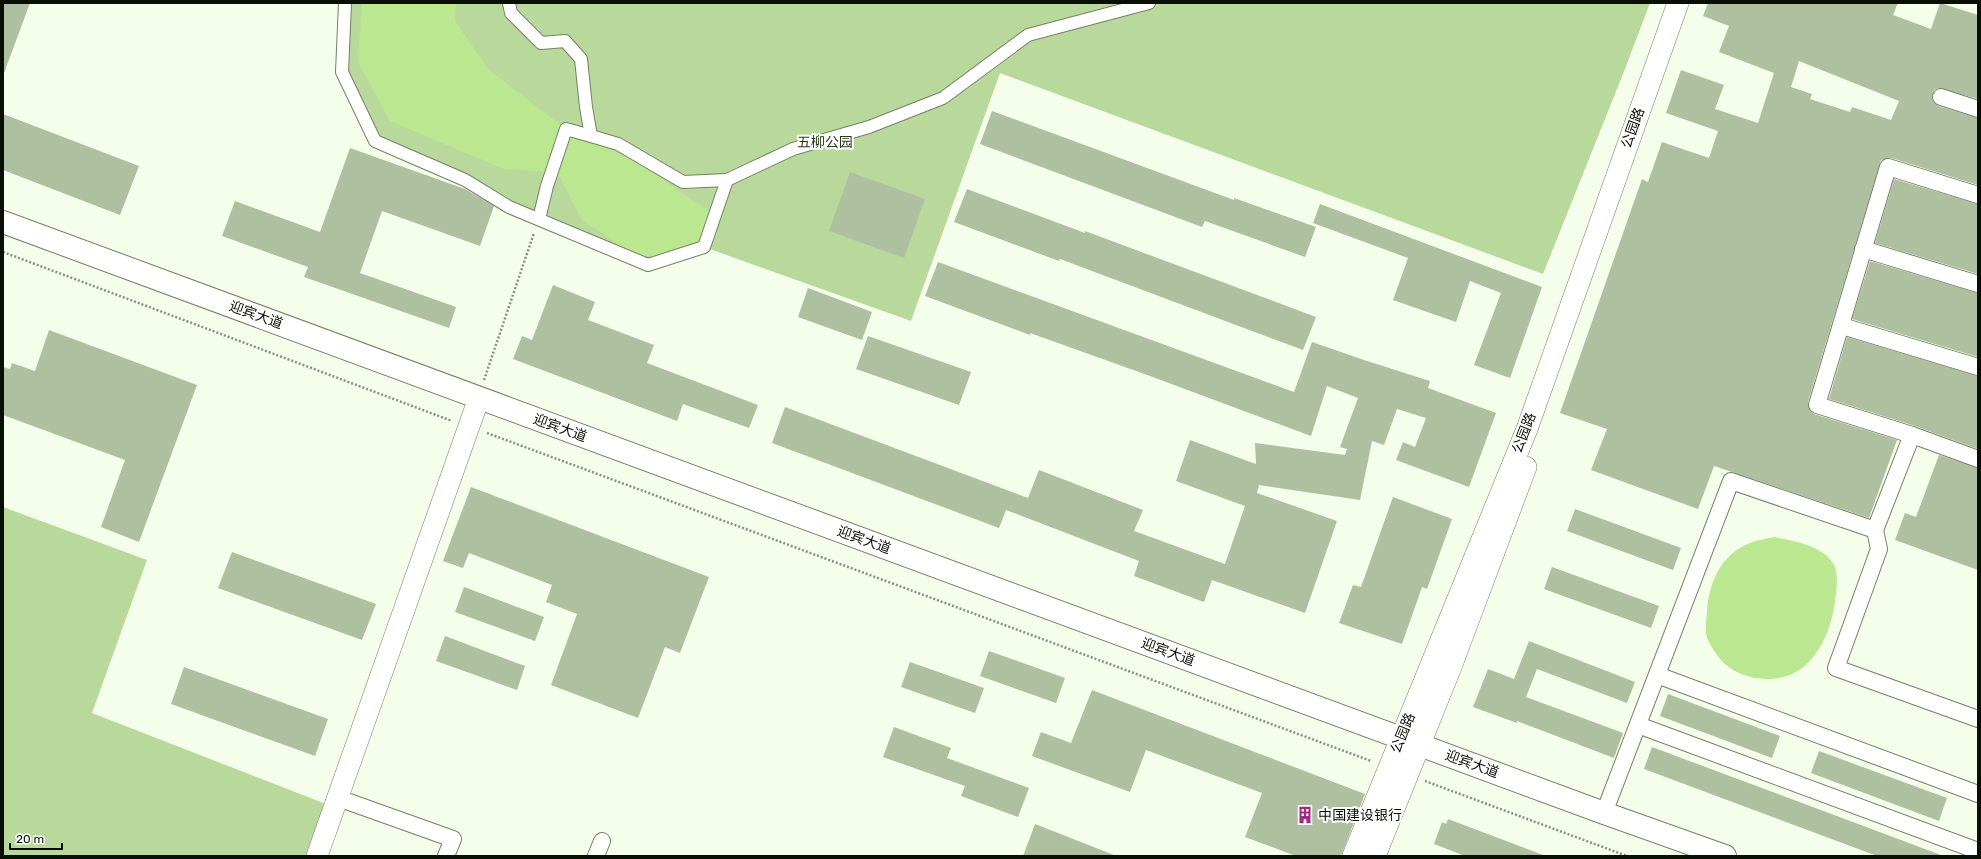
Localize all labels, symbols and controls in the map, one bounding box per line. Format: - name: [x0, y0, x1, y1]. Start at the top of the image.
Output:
- street label: 公园路: [1618, 105, 1648, 151]
- park label: 五柳公园: [797, 134, 853, 151]
- street label: 迎宾大道: [227, 297, 285, 333]
- street label: 迎宾大道: [531, 410, 589, 446]
- street label: 公园路: [1509, 410, 1539, 456]
- street label: 迎宾大道: [835, 522, 893, 558]
- street label: 迎宾大道: [1139, 634, 1197, 670]
- street label: 公园路: [1387, 710, 1419, 756]
- street label: 迎宾大道: [1443, 746, 1501, 782]
- building icon: 中国建设银行: [1295, 805, 1315, 825]
- place label: 中国建设银行: [1318, 807, 1402, 824]
- scale bar: [10, 825, 62, 851]
- text: 20 m: [16, 832, 44, 846]

